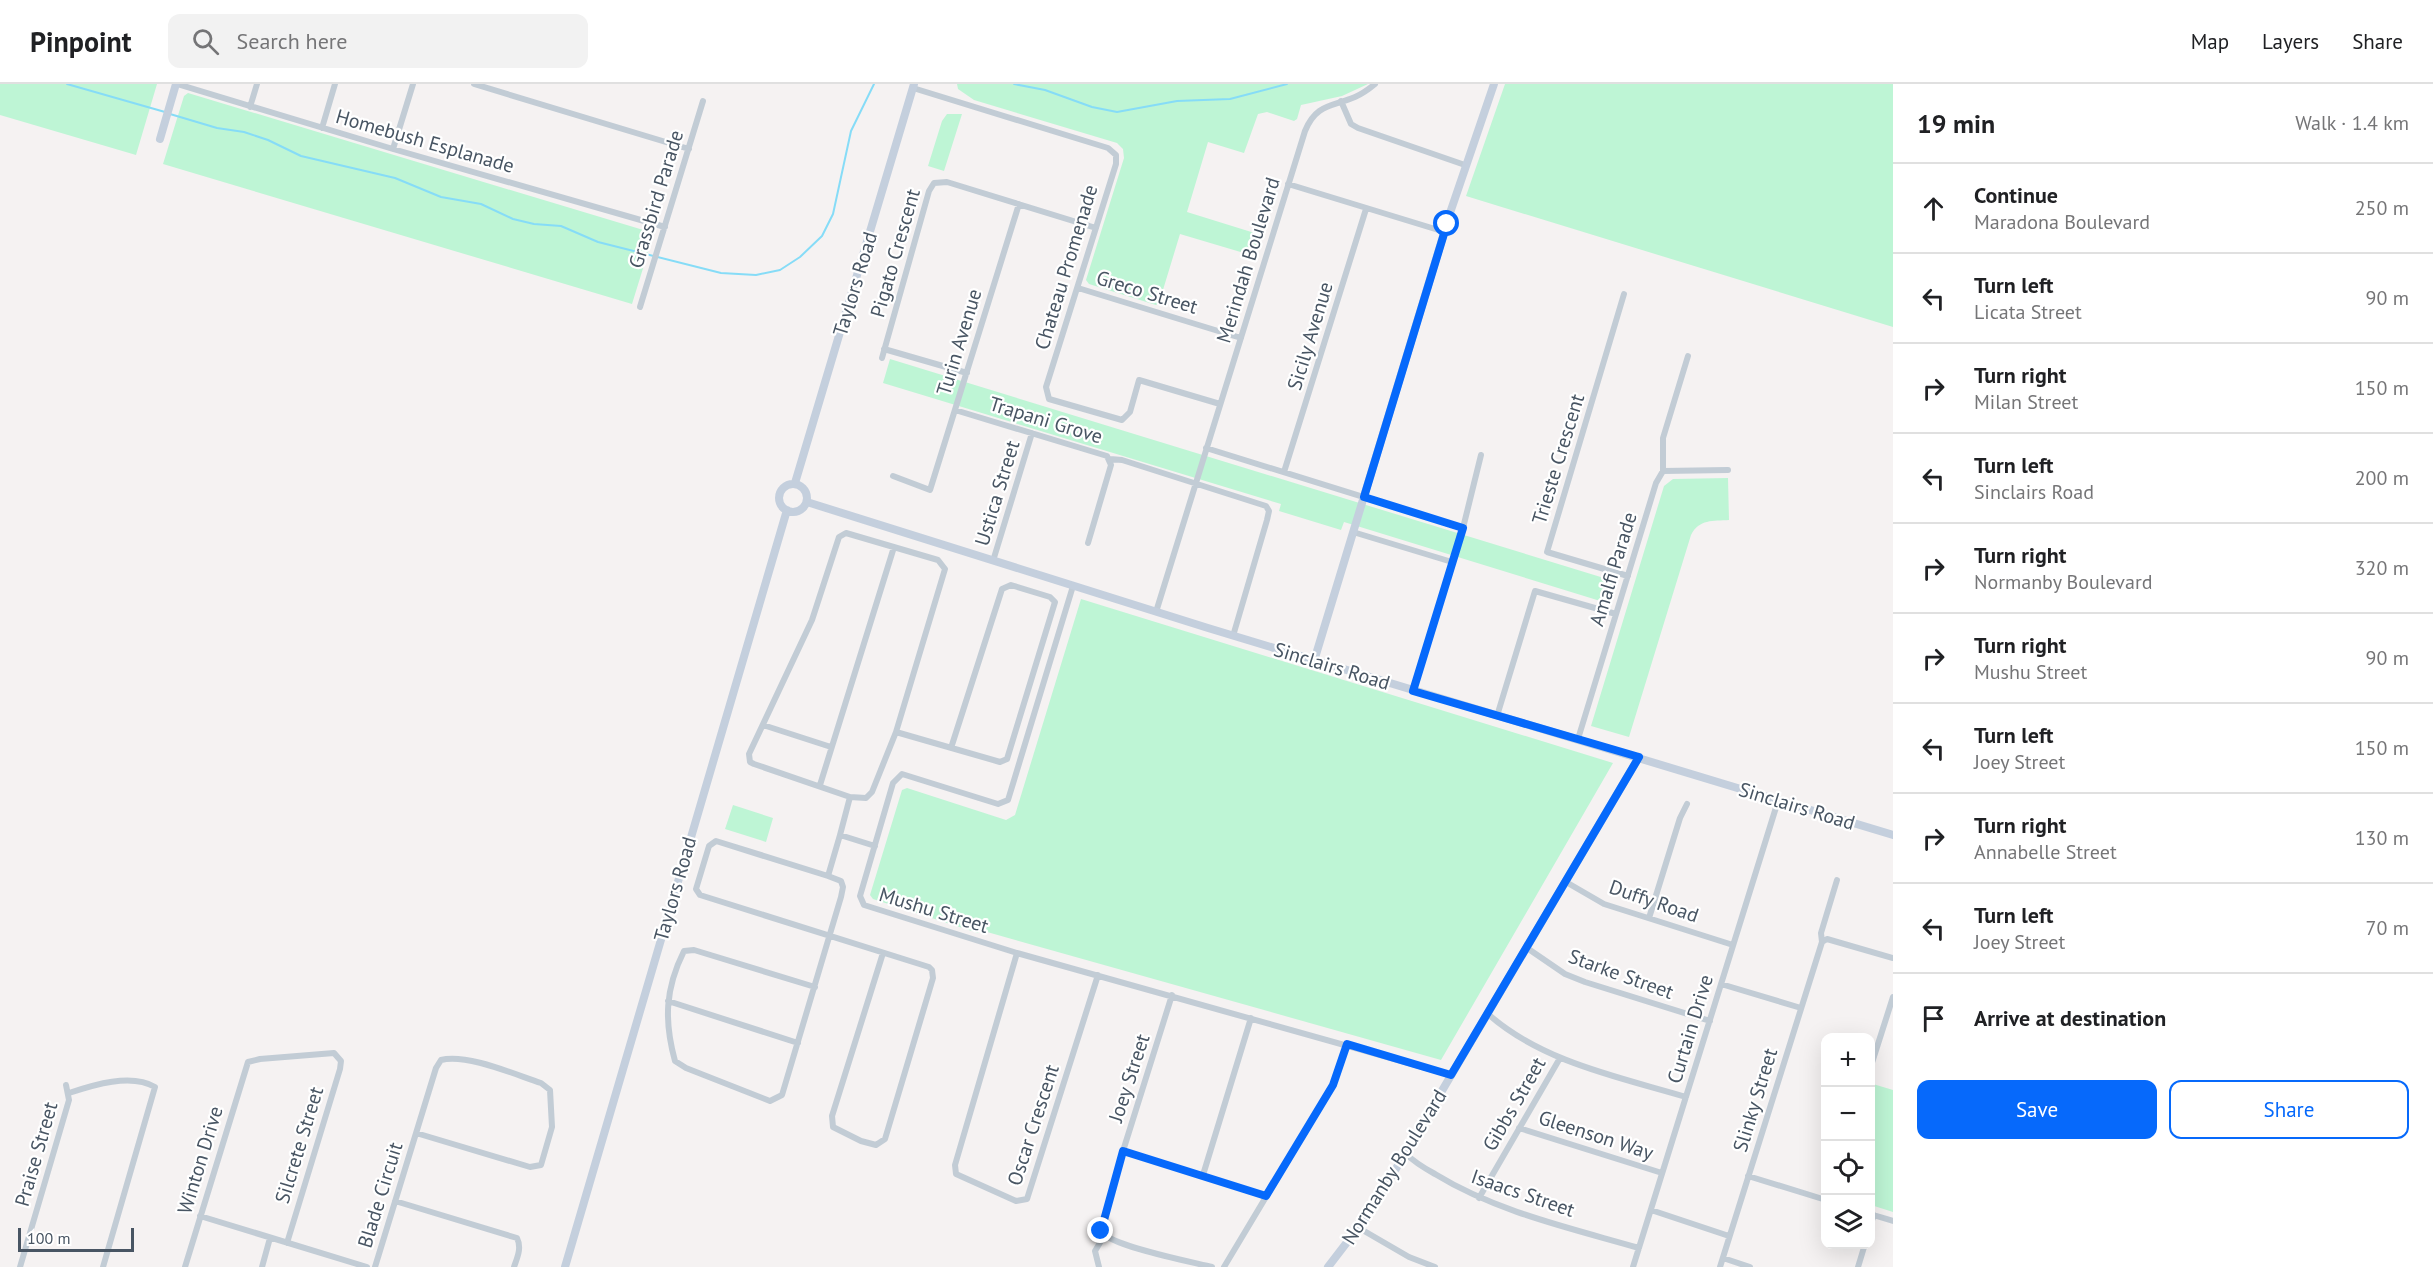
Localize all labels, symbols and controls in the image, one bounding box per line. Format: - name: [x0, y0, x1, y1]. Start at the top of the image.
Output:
- search box: [168, 14, 588, 68]
- text: Pinpoint: [30, 23, 132, 60]
- icon: search: [189, 25, 222, 58]
- text: Search here: [237, 27, 347, 55]
- text: Map: [2191, 28, 2229, 55]
- text: Layers: [2262, 28, 2319, 55]
- text: Share: [2352, 28, 2403, 55]
- street label: Homebush Esplanade: [333, 103, 517, 179]
- text: 19 min: [1917, 107, 1995, 140]
- text: Walk · 1.4 km: [2295, 110, 2409, 136]
- street label: Grassbird Parade: [623, 127, 689, 271]
- street label: Merindah Boulevard: [1210, 174, 1286, 346]
- street label: Chateau Promenade: [1029, 181, 1103, 353]
- text: Continue: [1974, 181, 2058, 209]
- street label: Pigato Crescent: [864, 185, 926, 320]
- icon: ahead: [1917, 192, 1950, 225]
- text: 250 m: [2355, 195, 2409, 221]
- text: Maradona Boulevard: [1974, 209, 2150, 235]
- route start: [1433, 210, 1459, 236]
- street label: Taylors Road: [827, 229, 883, 339]
- street label: Greco Street: [1093, 264, 1201, 320]
- text: Turn left: [1974, 271, 2054, 299]
- street label: Sicily Avenue: [1281, 279, 1339, 393]
- icon: left: [1917, 282, 1950, 315]
- text: 90 m: [2366, 285, 2409, 311]
- street label: Turin Avenue: [930, 286, 988, 398]
- text: Licata Street: [1974, 299, 2082, 325]
- text: Turn right: [1974, 361, 2066, 389]
- icon: right: [1917, 372, 1950, 405]
- text: 150 m: [2355, 375, 2409, 401]
- text: Milan Street: [1974, 389, 2078, 415]
- street label: Trapani Grove: [986, 390, 1106, 450]
- street label: Trieste Crescent: [1526, 391, 1590, 527]
- street label: Ustica Street: [969, 437, 1025, 549]
- text: Turn left: [1974, 451, 2054, 479]
- icon: left: [1917, 462, 1950, 495]
- text: 200 m: [2355, 465, 2409, 491]
- text: Sinclairs Road: [1974, 479, 2094, 505]
- street label: Amalfi Parade: [1583, 509, 1643, 629]
- text: Turn right: [1974, 541, 2066, 569]
- icon: right: [1917, 552, 1950, 585]
- text: 320 m: [2355, 555, 2409, 581]
- text: Normanby Boulevard: [1974, 569, 2152, 595]
- text: Turn right: [1974, 631, 2066, 659]
- street label: Sinclairs Road: [1271, 636, 1393, 696]
- icon: right: [1917, 642, 1950, 675]
- text: 90 m: [2366, 645, 2409, 671]
- text: Mushu Street: [1974, 659, 2087, 685]
- text: Turn left: [1974, 721, 2054, 749]
- icon: left: [1917, 732, 1950, 765]
- text: 150 m: [2355, 735, 2409, 761]
- text: Joey Street: [1974, 749, 2065, 775]
- street label: Sinclairs Road: [1736, 776, 1858, 836]
- text: Turn right: [1974, 811, 2066, 839]
- icon: right: [1917, 822, 1950, 855]
- text: 130 m: [2355, 825, 2409, 851]
- street label: Taylors Road: [648, 834, 702, 944]
- text: Annabelle Street: [1974, 839, 2117, 865]
- street label: Duffy Road: [1606, 874, 1702, 928]
- street label: Mushu Street: [876, 881, 992, 939]
- text: Turn left: [1974, 901, 2054, 929]
- icon: left: [1917, 912, 1950, 945]
- text: 70 m: [2366, 915, 2409, 941]
- text: Joey Street: [1974, 929, 2065, 955]
- street label: Starke Street: [1565, 943, 1677, 1005]
- street label: Curtain Drive: [1661, 971, 1719, 1087]
- icon: arrive: [1917, 1002, 1950, 1035]
- text: Arrive at destination: [1974, 1004, 2166, 1032]
- street label: Joey Street: [1102, 1030, 1156, 1126]
- map controls: [1821, 1033, 1875, 1249]
- button: +: [1821, 1033, 1875, 1087]
- street label: Slinky Street: [1727, 1045, 1783, 1155]
- street label: Gibbs Street: [1477, 1052, 1551, 1156]
- street label: Oscar Crescent: [1001, 1061, 1065, 1189]
- button: Save: [1917, 1080, 2157, 1139]
- button: Share: [2169, 1080, 2409, 1139]
- street label: Silcrete Street: [269, 1083, 329, 1207]
- street label: Normanby Boulevard: [1336, 1084, 1452, 1250]
- button: −: [1821, 1087, 1875, 1141]
- street label: Praise Street: [9, 1099, 63, 1209]
- street label: Winton Drive: [171, 1103, 229, 1217]
- street label: Gleenson Way: [1535, 1104, 1657, 1166]
- street label: Blade Circuit: [352, 1139, 408, 1251]
- button: locate: [1821, 1141, 1875, 1195]
- street label: Isaacs Street: [1468, 1163, 1578, 1223]
- button: layers: [1821, 1195, 1875, 1249]
- route end: [1087, 1217, 1113, 1243]
- scale bar: [18, 1225, 134, 1252]
- text: 100 m: [27, 1228, 70, 1248]

